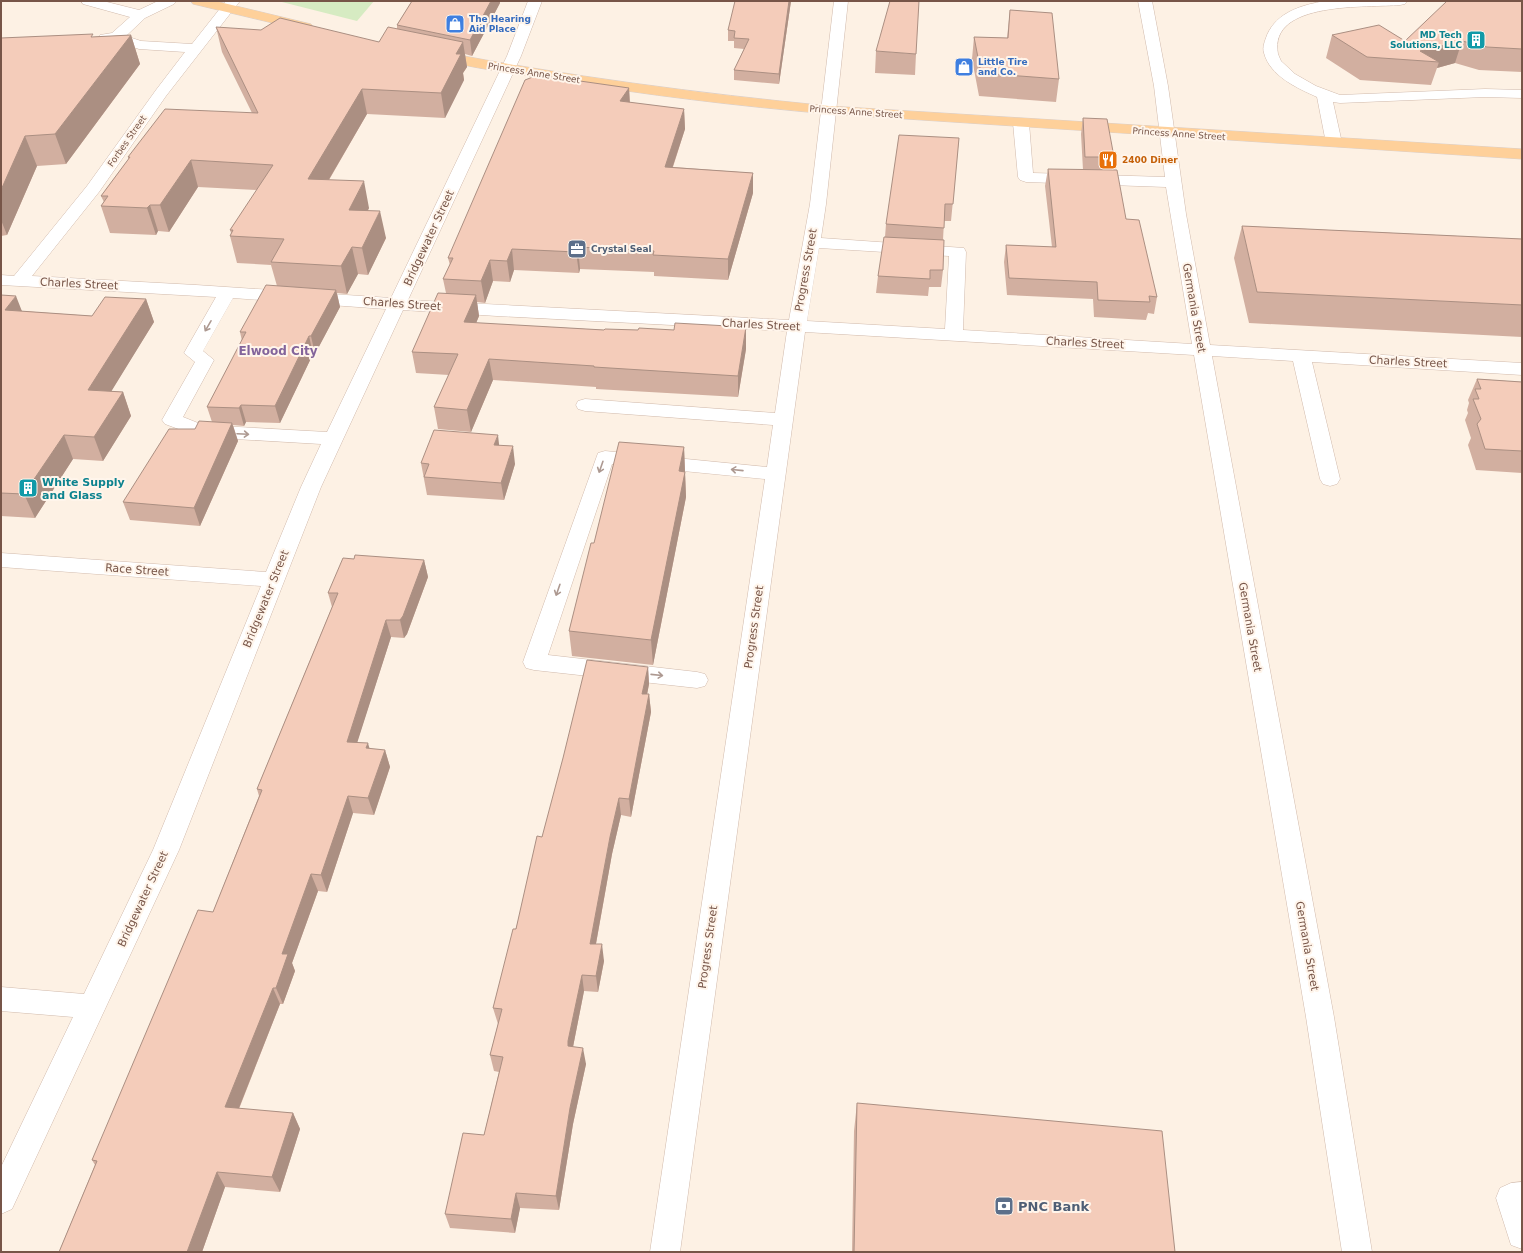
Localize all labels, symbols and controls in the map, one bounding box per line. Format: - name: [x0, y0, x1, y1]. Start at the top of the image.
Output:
- shop icon: The Hearing Aid Place: [444, 13, 466, 35]
- place label: The Hearing Aid Place: [469, 14, 531, 34]
- building icon: MD Tech Solutions, LLC: [1465, 29, 1487, 51]
- place label: MD Tech Solutions, LLC: [1390, 30, 1462, 50]
- shop icon: Little Tire and Co.: [953, 56, 975, 78]
- place label: Little Tire and Co.: [978, 57, 1028, 77]
- street label: Princess Anne Street: [487, 61, 581, 85]
- street label: Princess Anne Street: [809, 104, 903, 120]
- street label: Forbes Street: [106, 113, 149, 169]
- street label: Princess Anne Street: [1132, 126, 1226, 142]
- restaurant icon: 2400 Diner: [1097, 149, 1119, 171]
- place label: 2400 Diner: [1122, 155, 1178, 165]
- street label: Bridgewater Street: [401, 187, 457, 288]
- street label: Progress Street: [792, 227, 820, 312]
- office icon: Crystal Seal: [566, 238, 588, 260]
- place label: Crystal Seal: [591, 244, 652, 254]
- street label: Germania Street: [1180, 262, 1208, 354]
- street label: Charles Street: [40, 275, 119, 293]
- street label: Charles Street: [362, 295, 442, 313]
- street label: Charles Street: [722, 316, 801, 334]
- one-way arrow: [203, 320, 211, 332]
- street label: Charles Street: [1046, 334, 1125, 352]
- district label: Elwood City: [238, 344, 318, 358]
- street label: Charles Street: [1369, 353, 1448, 371]
- one-way arrow: [236, 430, 249, 437]
- one-way arrow: [597, 460, 604, 473]
- one-way arrow: [731, 466, 744, 473]
- place label: White Supply and Glass: [42, 476, 125, 502]
- building icon: White Supply and Glass: [17, 477, 39, 499]
- street label: Bridgewater Street: [240, 548, 292, 650]
- street label: Race Street: [105, 561, 170, 579]
- street label: Germania Street: [1236, 581, 1264, 673]
- one-way arrow: [554, 583, 562, 595]
- street label: Progress Street: [742, 584, 766, 669]
- one-way arrow: [650, 671, 663, 679]
- street label: Bridgewater Street: [115, 848, 171, 949]
- street label: Germania Street: [1293, 900, 1321, 992]
- street label: Progress Street: [696, 904, 720, 989]
- bank icon: PNC Bank: [993, 1195, 1015, 1217]
- place label: PNC Bank: [1018, 1199, 1089, 1214]

